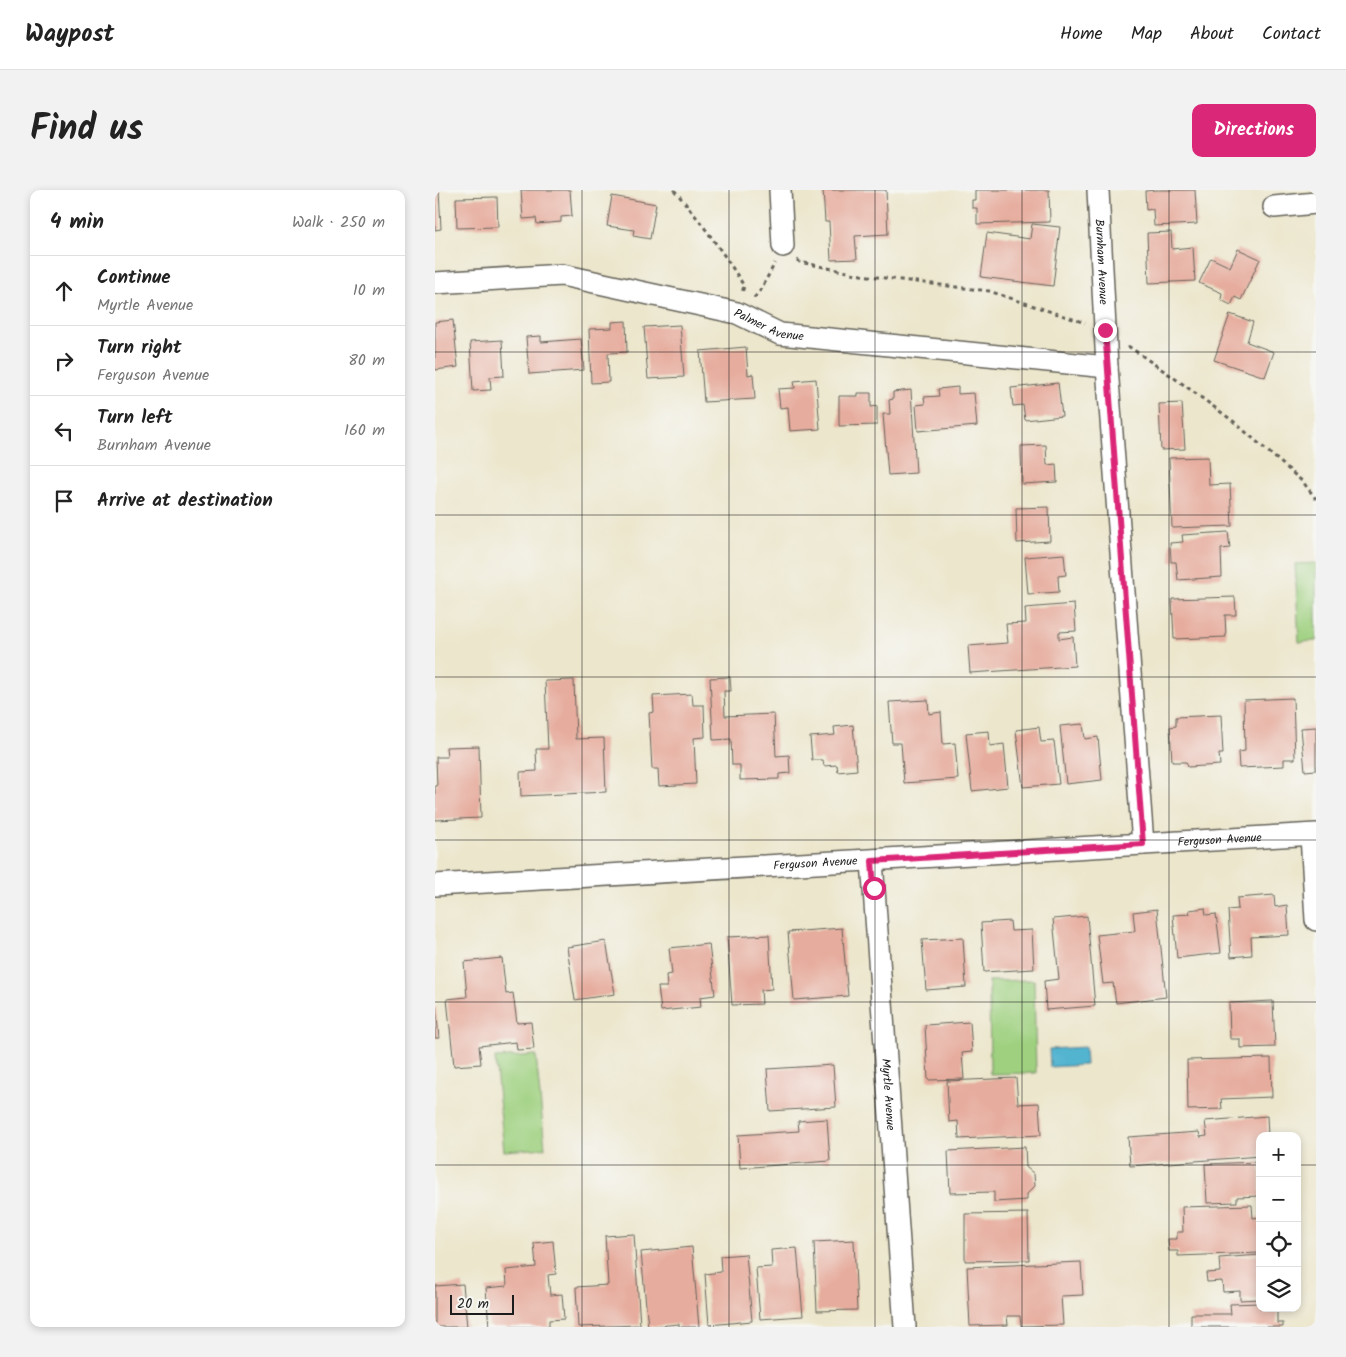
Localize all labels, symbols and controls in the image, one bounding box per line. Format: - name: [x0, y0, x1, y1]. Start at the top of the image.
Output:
- text: Waypost: [25, 15, 114, 54]
- text: Home: [1060, 20, 1103, 49]
- text: Map: [1131, 20, 1162, 49]
- text: About: [1190, 20, 1234, 49]
- text: Contact: [1262, 20, 1321, 49]
- text: Find us: [30, 102, 143, 158]
- button: Directions: [1192, 104, 1316, 157]
- text: 4 min: [50, 206, 104, 239]
- text: Walk · 250 m: [292, 210, 385, 235]
- street label: Burnham Avenue: [1090, 219, 1113, 306]
- text: Continue: [97, 263, 170, 293]
- icon: ahead: [50, 277, 78, 305]
- text: 10 m: [353, 278, 385, 303]
- text: Myrtle Avenue: [97, 293, 193, 318]
- street label: Palmer Avenue: [731, 303, 805, 346]
- route end: [1094, 319, 1117, 342]
- text: Turn right: [97, 333, 182, 363]
- icon: right: [50, 347, 78, 375]
- text: 80 m: [348, 348, 385, 373]
- text: Ferguson Avenue: [97, 363, 209, 388]
- text: Turn left: [97, 403, 172, 433]
- icon: left: [50, 417, 78, 445]
- text: 160 m: [344, 418, 385, 443]
- text: Burnham Avenue: [97, 433, 211, 458]
- text: Arrive at destination: [97, 486, 273, 516]
- icon: arrive: [50, 487, 78, 515]
- street label: Ferguson Avenue: [1177, 828, 1263, 851]
- street label: Ferguson Avenue: [773, 851, 859, 875]
- route start: [863, 877, 886, 900]
- street label: Myrtle Avenue: [876, 1058, 901, 1132]
- map controls: [1256, 1132, 1301, 1312]
- button: +: [1256, 1132, 1301, 1177]
- button: −: [1256, 1177, 1301, 1222]
- button: locate: [1256, 1222, 1301, 1267]
- button: layers: [1256, 1267, 1301, 1312]
- scale bar: [450, 1292, 514, 1315]
- text: 20 m: [457, 1293, 489, 1315]

